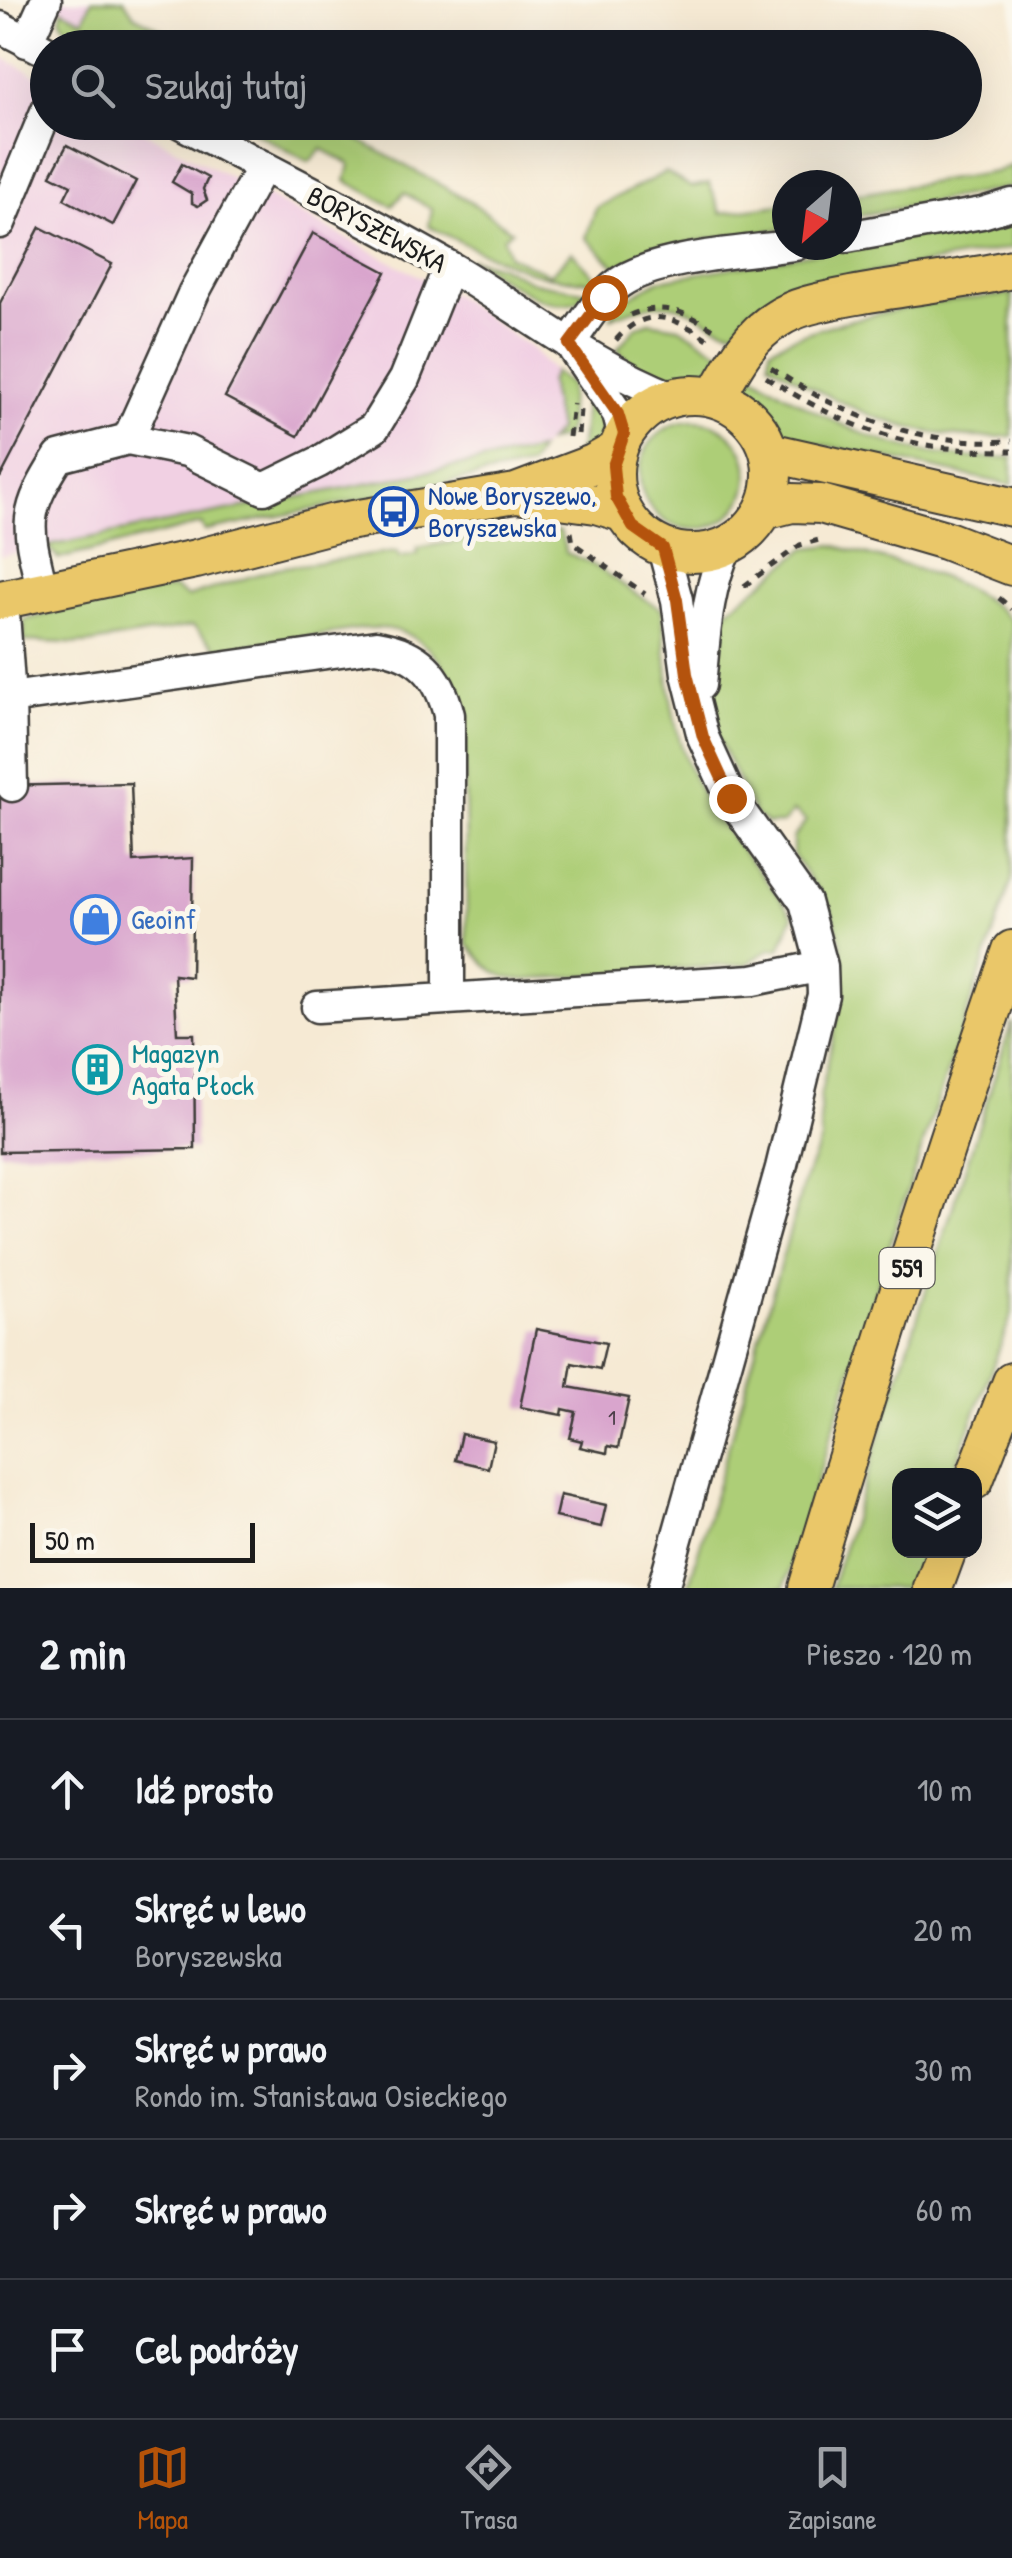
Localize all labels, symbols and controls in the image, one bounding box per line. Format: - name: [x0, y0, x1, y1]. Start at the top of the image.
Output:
- search box: [30, 30, 982, 140]
- icon: search: [65, 58, 120, 113]
- text: Szukaj tutaj: [145, 59, 307, 111]
- north arrow: [772, 170, 862, 260]
- street label: BORYSZEWSKA: [301, 176, 454, 282]
- route start: [582, 275, 628, 321]
- place label: Nowe Boryszewo, Boryszewska: [428, 476, 597, 546]
- bus stop icon: Nowe Boryszewo, Boryszewska: [367, 485, 419, 537]
- route end: [709, 776, 755, 822]
- shop icon: Geoinf: [70, 893, 122, 945]
- place label: Geoinf: [131, 900, 196, 938]
- place label: Magazyn Agata Płock: [132, 1034, 254, 1104]
- building icon: Magazyn Agata Płock: [71, 1043, 123, 1095]
- road number: 559: [880, 1248, 934, 1288]
- house number: 1: [608, 1402, 616, 1432]
- map controls: [892, 1468, 982, 1558]
- button: layers: [892, 1468, 982, 1558]
- scale bar: [30, 1518, 255, 1562]
- text: 50 m: [45, 1521, 95, 1559]
- text: 2 min: [40, 1625, 126, 1682]
- text: Pieszo · 120 m: [807, 1632, 972, 1675]
- icon: ahead: [40, 1762, 95, 1817]
- text: Idź prosto: [135, 1763, 273, 1815]
- text: 10 m: [917, 1768, 972, 1811]
- text: Skręć w lewo: [135, 1882, 306, 1934]
- icon: left: [40, 1902, 95, 1957]
- text: 20 m: [914, 1908, 972, 1951]
- text: Boryszewska: [135, 1934, 282, 1977]
- text: Skręć w prawo: [135, 2022, 326, 2074]
- icon: right: [40, 2042, 95, 2097]
- text: 30 m: [914, 2048, 972, 2091]
- text: Rondo im. Stanisława Osieckiego: [135, 2074, 507, 2117]
- icon: right: [40, 2182, 95, 2237]
- text: Skręć w prawo: [135, 2183, 326, 2235]
- text: 60 m: [916, 2188, 972, 2231]
- icon: arrive: [40, 2322, 95, 2377]
- text: Cel podróży: [135, 2323, 298, 2375]
- tab: Mapa: [135, 2440, 190, 2538]
- tab: Trasa: [461, 2440, 517, 2538]
- tab: Zapisane: [788, 2440, 877, 2538]

